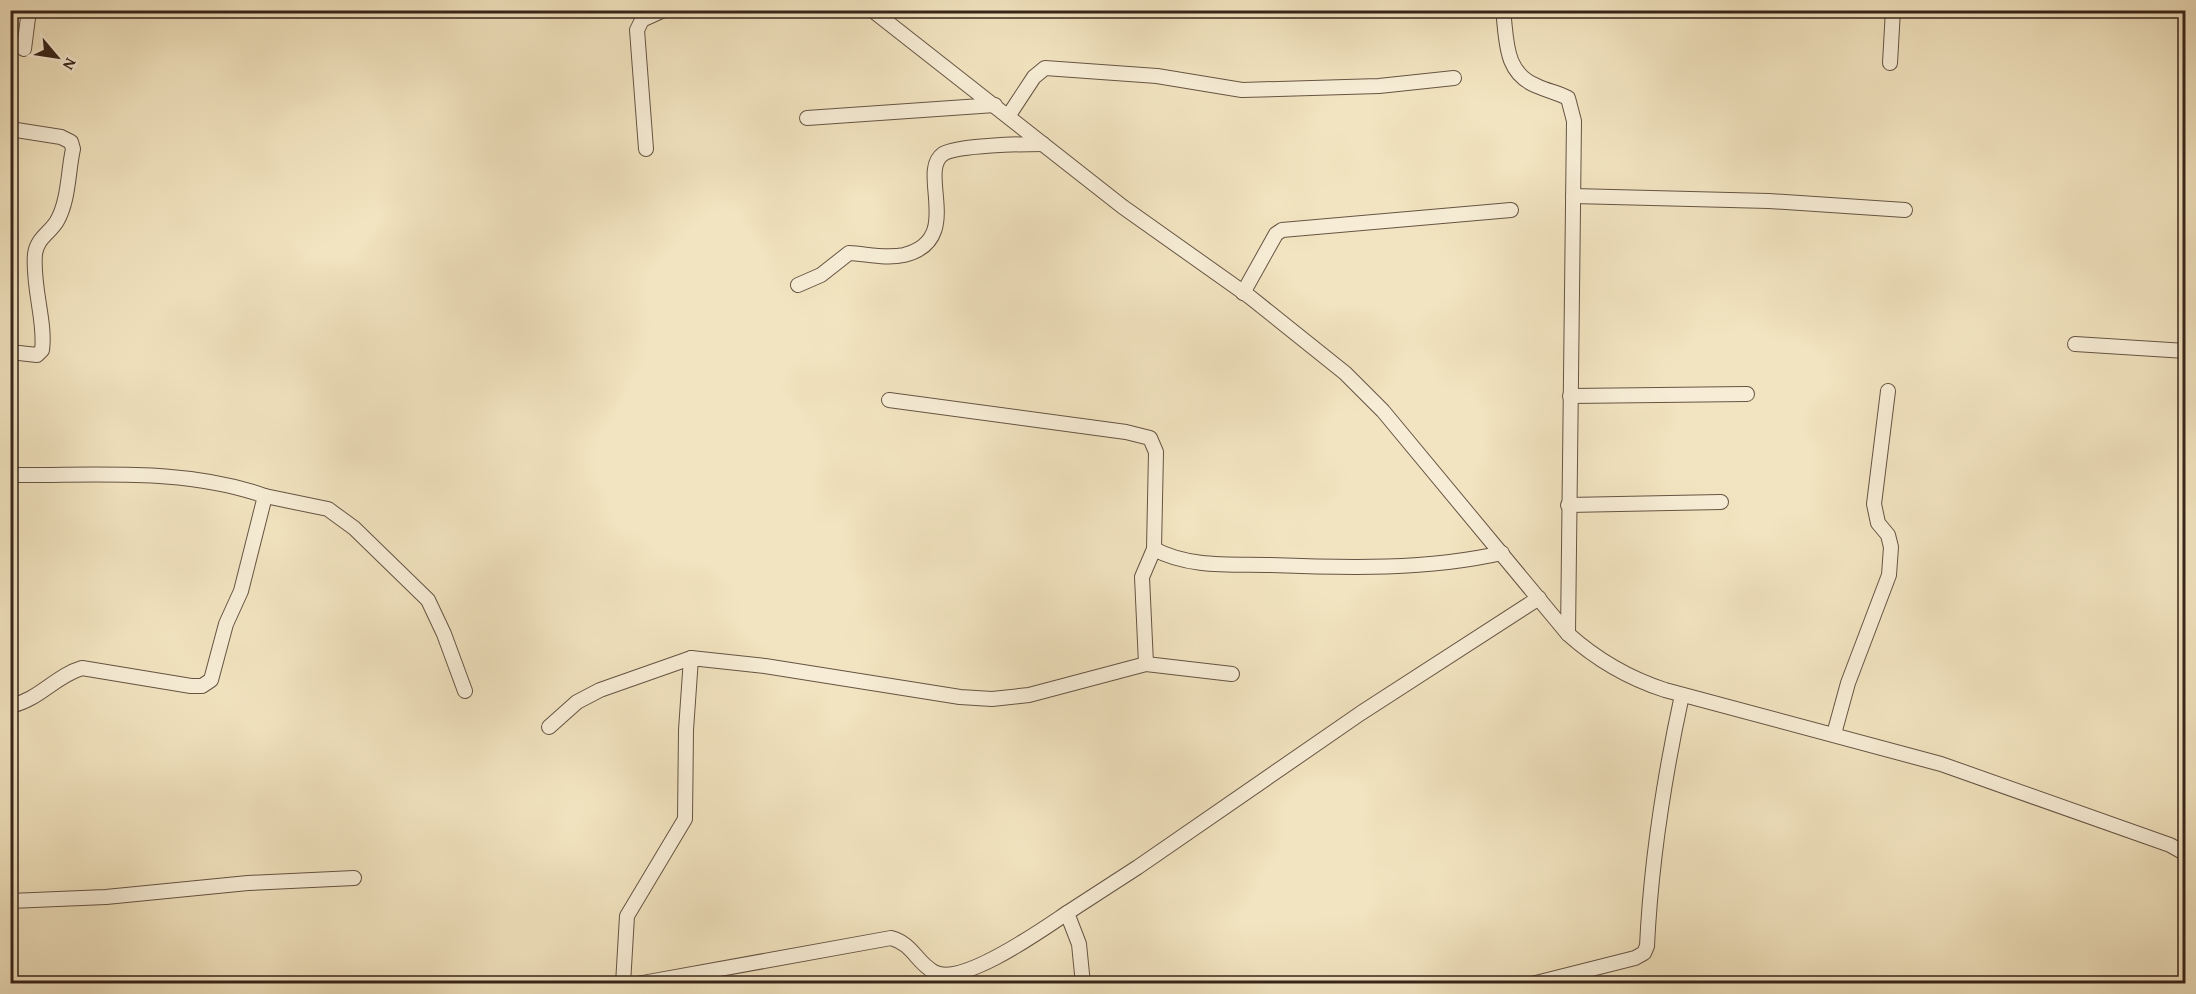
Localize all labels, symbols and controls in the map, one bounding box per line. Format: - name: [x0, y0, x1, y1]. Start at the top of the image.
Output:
- north arrow: [27, 27, 87, 87]
- text: N: [57, 54, 83, 75]

